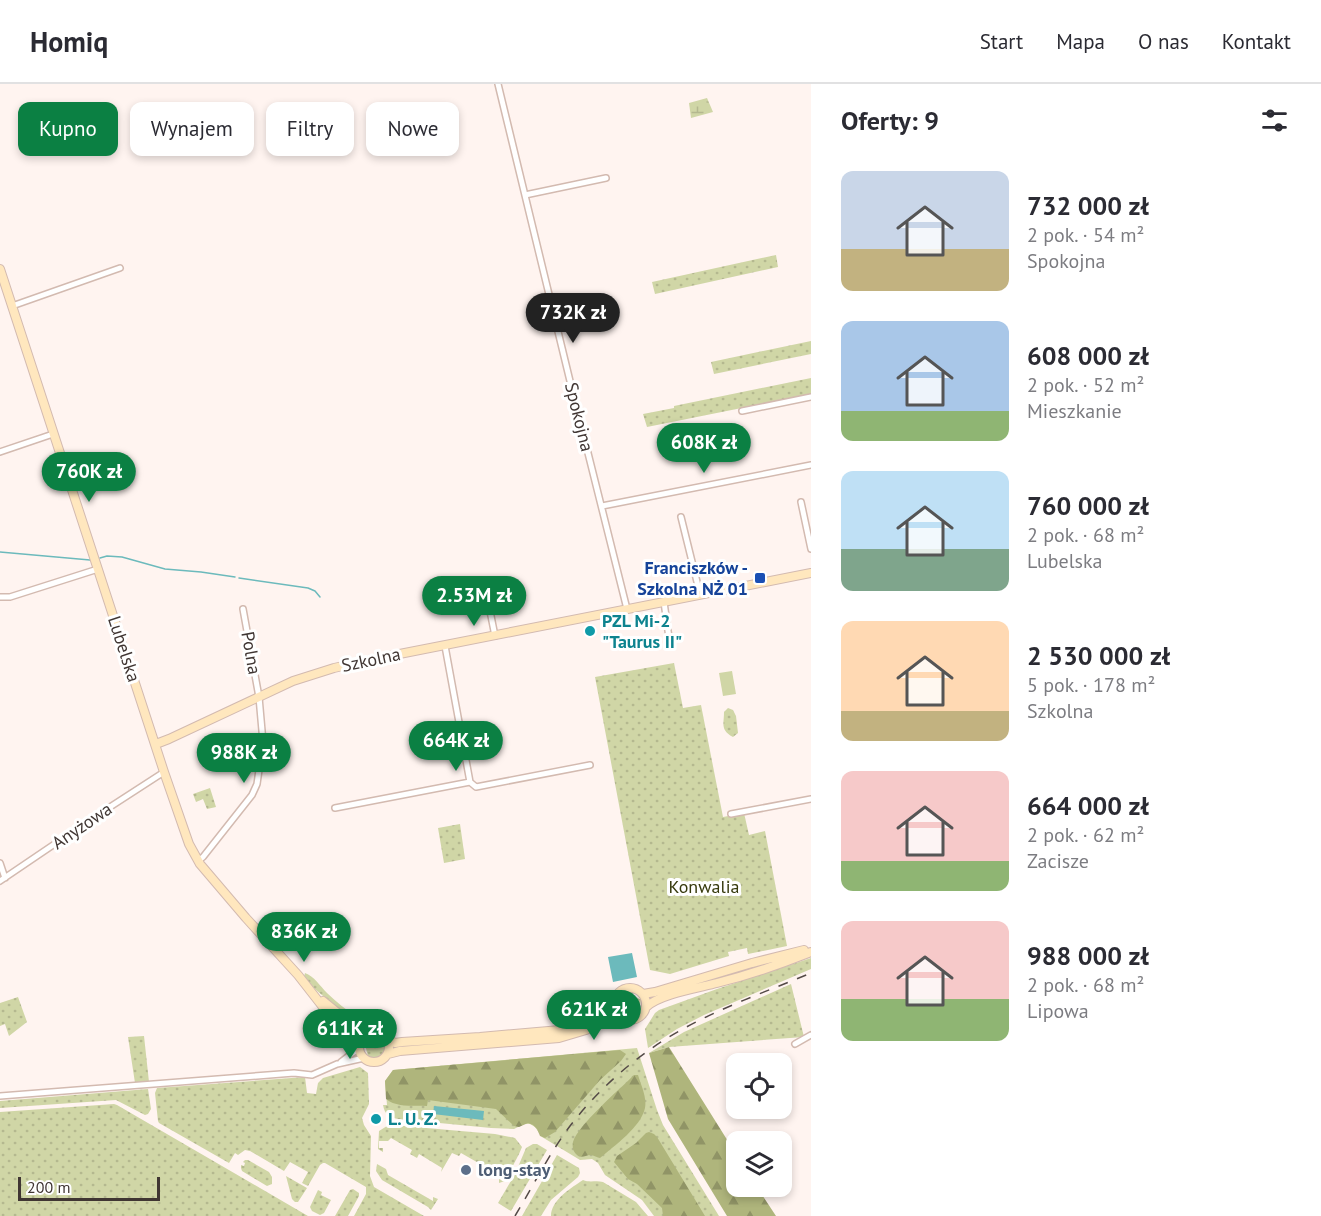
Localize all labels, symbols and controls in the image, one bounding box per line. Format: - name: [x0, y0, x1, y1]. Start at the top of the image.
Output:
- text: Homiq: [30, 23, 108, 60]
- text: Start: [980, 28, 1023, 55]
- text: Mapa: [1056, 28, 1105, 55]
- text: O nas: [1138, 28, 1189, 55]
- text: Kontakt: [1222, 28, 1291, 55]
- chip: Kupno: [18, 102, 118, 156]
- chip: Wynajem: [130, 102, 254, 156]
- chip: Filtry: [266, 102, 354, 156]
- chip: Nowe: [366, 102, 459, 156]
- text: Oferty: 9: [841, 104, 939, 137]
- icon: filters: [1258, 104, 1291, 137]
- text: 732 000 zł: [1027, 189, 1149, 222]
- icon: home: [889, 195, 961, 267]
- text: 2 pok. · 54 m²: [1027, 222, 1144, 248]
- text: Spokojna: [1027, 248, 1105, 274]
- pin: 732K zł: [518, 293, 628, 344]
- text: 732K zł: [540, 299, 606, 325]
- text: 608 000 zł: [1027, 339, 1149, 372]
- icon: home: [889, 345, 961, 417]
- text: 2 pok. · 52 m²: [1027, 372, 1144, 398]
- street label: Spokojna: [560, 380, 599, 454]
- text: Mieszkanie: [1027, 398, 1122, 424]
- pin: 608K zł: [649, 423, 759, 474]
- text: 608K zł: [671, 429, 737, 455]
- pin: 760K zł: [34, 452, 144, 503]
- text: 760K zł: [56, 458, 122, 484]
- text: 760 000 zł: [1027, 489, 1149, 522]
- icon: home: [889, 495, 961, 567]
- text: 2 pok. · 68 m²: [1027, 522, 1144, 548]
- text: Lubelska: [1027, 548, 1102, 574]
- place label: Franciszków - Szkolna NŻ 01: [637, 556, 748, 600]
- marker: Franciszków - Szkolna NŻ 01: [753, 571, 767, 585]
- pin: 2.53M zł: [412, 576, 536, 627]
- text: 2.53M zł: [436, 582, 512, 608]
- place label: PZL Mi-2 "Taurus II": [602, 609, 682, 653]
- street label: Lubelska: [103, 613, 146, 685]
- marker: PZL Mi-2 "Taurus II": [583, 624, 597, 638]
- street label: Polna: [236, 630, 267, 676]
- text: 2 530 000 zł: [1027, 639, 1170, 672]
- street label: Szkolna: [339, 642, 402, 677]
- icon: home: [889, 645, 961, 717]
- text: 5 pok. · 178 m²: [1027, 672, 1155, 698]
- text: Szkolna: [1027, 698, 1093, 724]
- pin: 664K zł: [401, 721, 511, 772]
- text: 664K zł: [423, 727, 489, 753]
- pin: 988K zł: [189, 733, 299, 784]
- text: 988K zł: [211, 739, 277, 765]
- text: 664 000 zł: [1027, 789, 1149, 822]
- icon: home: [889, 795, 961, 867]
- street label: Anyżowa: [47, 797, 116, 854]
- text: 2 pok. · 62 m²: [1027, 822, 1144, 848]
- text: Zacisze: [1027, 848, 1089, 874]
- park label: Konwalia: [669, 875, 739, 898]
- pin: 836K zł: [249, 912, 359, 963]
- text: 836K zł: [271, 918, 337, 944]
- text: 988 000 zł: [1027, 939, 1149, 972]
- icon: home: [889, 945, 961, 1017]
- text: 2 pok. · 68 m²: [1027, 972, 1144, 998]
- pin: 621K zł: [539, 990, 649, 1041]
- text: 621K zł: [561, 996, 627, 1022]
- text: Lipowa: [1027, 998, 1089, 1024]
- pin: 611K zł: [295, 1009, 405, 1060]
- text: 611K zł: [317, 1015, 383, 1041]
- map controls: [726, 1053, 792, 1197]
- button: locate: [726, 1053, 792, 1119]
- place label: L. U. Z.: [388, 1107, 438, 1130]
- marker: L. U. Z.: [369, 1112, 383, 1126]
- button: layers: [726, 1131, 792, 1197]
- place label: long-stay: [478, 1158, 551, 1181]
- marker: long-stay: [459, 1163, 473, 1177]
- scale bar: [18, 1174, 160, 1202]
- text: 200 m: [27, 1177, 70, 1197]

